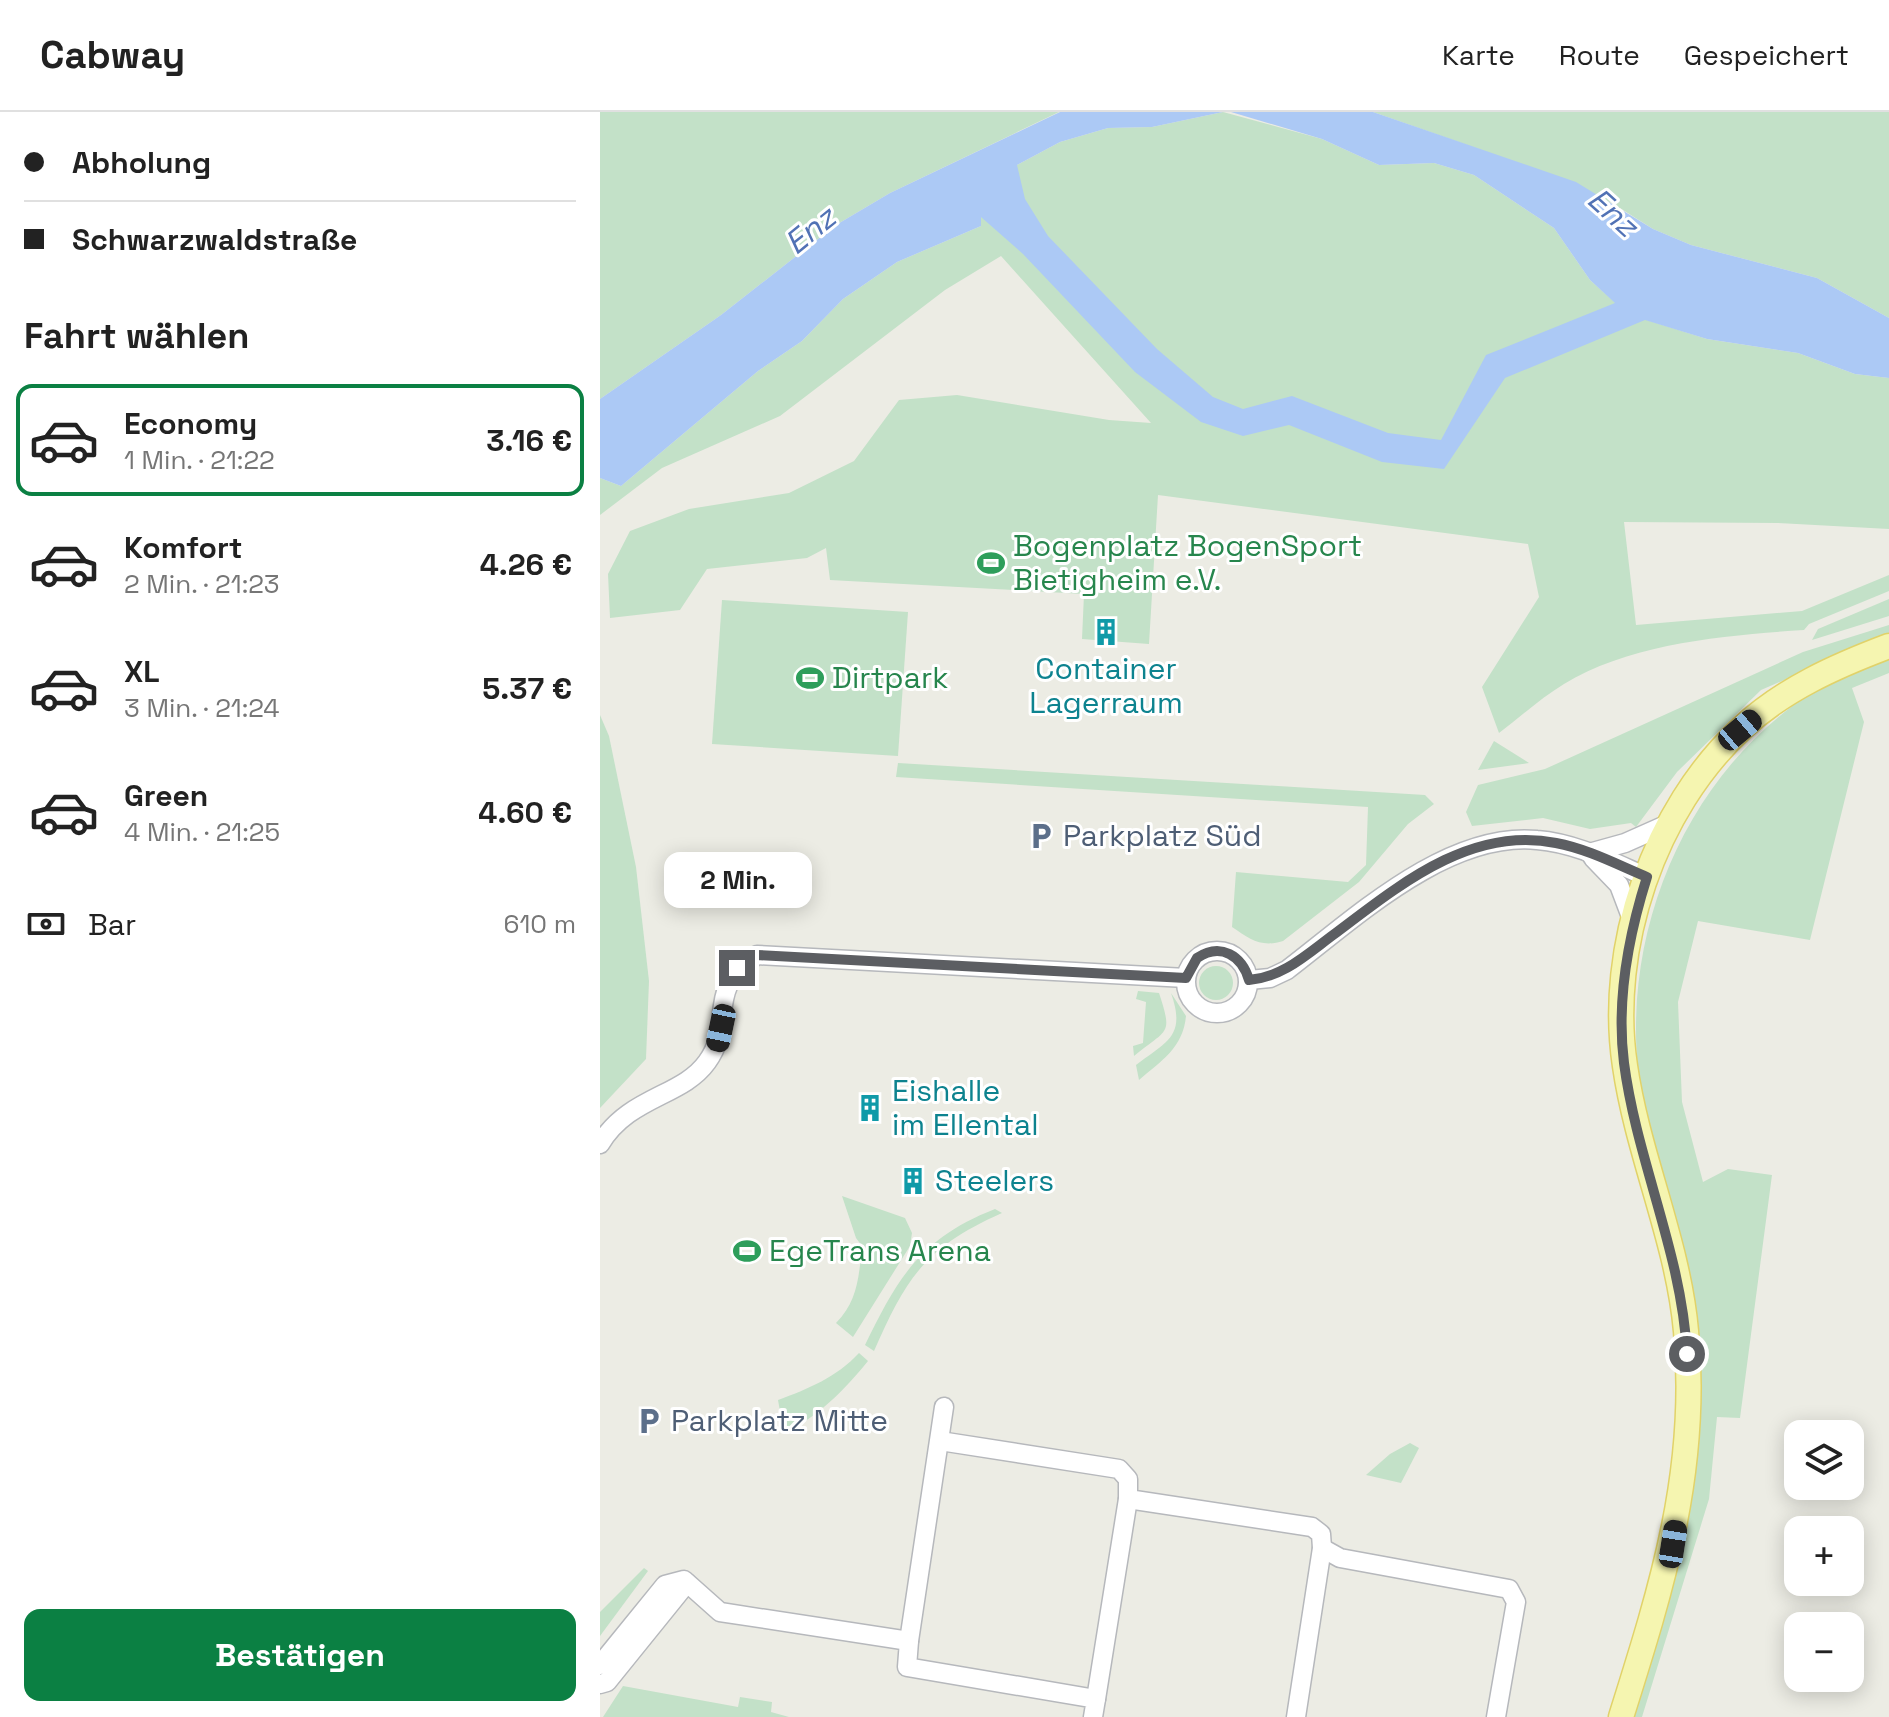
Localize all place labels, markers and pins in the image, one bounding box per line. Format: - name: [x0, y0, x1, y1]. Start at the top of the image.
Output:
- place label: Bogenplatz BogenSport Bietigheim e.V.: [1013, 526, 1362, 599]
- sports icon: Bogenplatz BogenSport Bietigheim e.V.: [976, 548, 1006, 578]
- building icon: Container Lagerraum: [1091, 617, 1121, 647]
- place label: Container Lagerraum: [1029, 649, 1183, 722]
- place label: Dirtpark: [832, 658, 948, 697]
- sports icon: Dirtpark: [795, 663, 825, 693]
- place label: Parkplatz Süd: [1063, 816, 1262, 855]
- parking icon: Parkplatz Süd: [1026, 821, 1056, 851]
- place label: Eishalle im Ellental: [892, 1071, 1039, 1144]
- building icon: Eishalle im Ellental: [855, 1093, 885, 1123]
- place label: Steelers: [935, 1161, 1054, 1200]
- building icon: Steelers: [898, 1166, 928, 1196]
- place label: EgeTrans Arena: [769, 1231, 991, 1270]
- sports icon: EgeTrans Arena: [732, 1236, 762, 1266]
- place label: Parkplatz Mitte: [671, 1401, 888, 1440]
- parking icon: Parkplatz Mitte: [634, 1406, 664, 1436]

